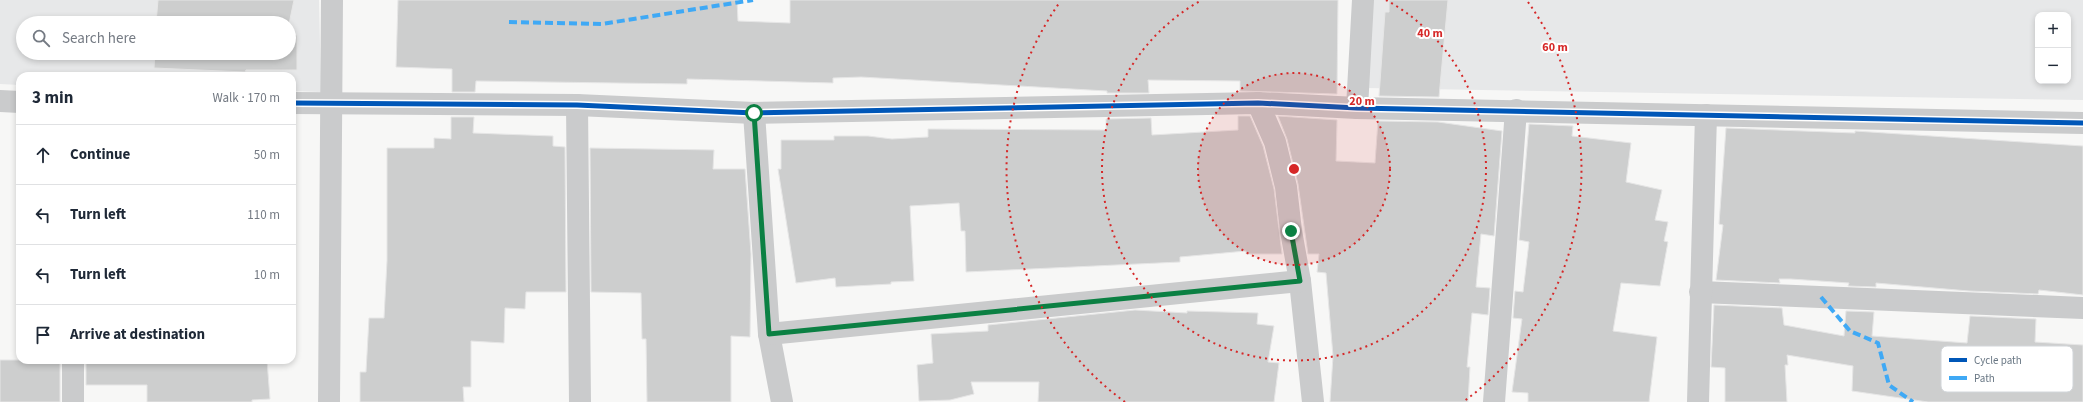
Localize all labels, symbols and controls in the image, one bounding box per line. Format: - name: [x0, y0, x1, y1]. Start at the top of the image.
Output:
- map controls: [2035, 12, 2071, 84]
- button: +: [2035, 12, 2071, 48]
- search box: [16, 16, 296, 60]
- text: 40 m: [1417, 25, 1443, 42]
- icon: search: [30, 27, 52, 49]
- text: Search here: [62, 28, 136, 49]
- text: 60 m: [1542, 39, 1568, 56]
- button: −: [2035, 48, 2071, 84]
- text: 3 min: [32, 86, 73, 110]
- text: Walk · 170 m: [212, 89, 280, 107]
- text: 20 m: [1349, 93, 1375, 110]
- route start: [745, 104, 763, 122]
- icon: ahead: [32, 144, 54, 166]
- text: Continue: [70, 144, 130, 165]
- text: 50 m: [254, 146, 280, 164]
- centre of rings: [1287, 162, 1301, 176]
- icon: left: [32, 204, 54, 226]
- text: Turn left: [70, 204, 126, 225]
- text: 110 m: [247, 206, 280, 224]
- route end: [1282, 222, 1300, 240]
- icon: left: [32, 264, 54, 286]
- text: Turn left: [70, 264, 126, 285]
- text: 10 m: [254, 266, 280, 284]
- icon: arrive: [32, 324, 54, 346]
- text: Arrive at destination: [70, 324, 205, 345]
- legend: [1941, 346, 2073, 392]
- text: Cycle path: [1974, 353, 2022, 368]
- text: Path: [1974, 371, 1995, 386]

